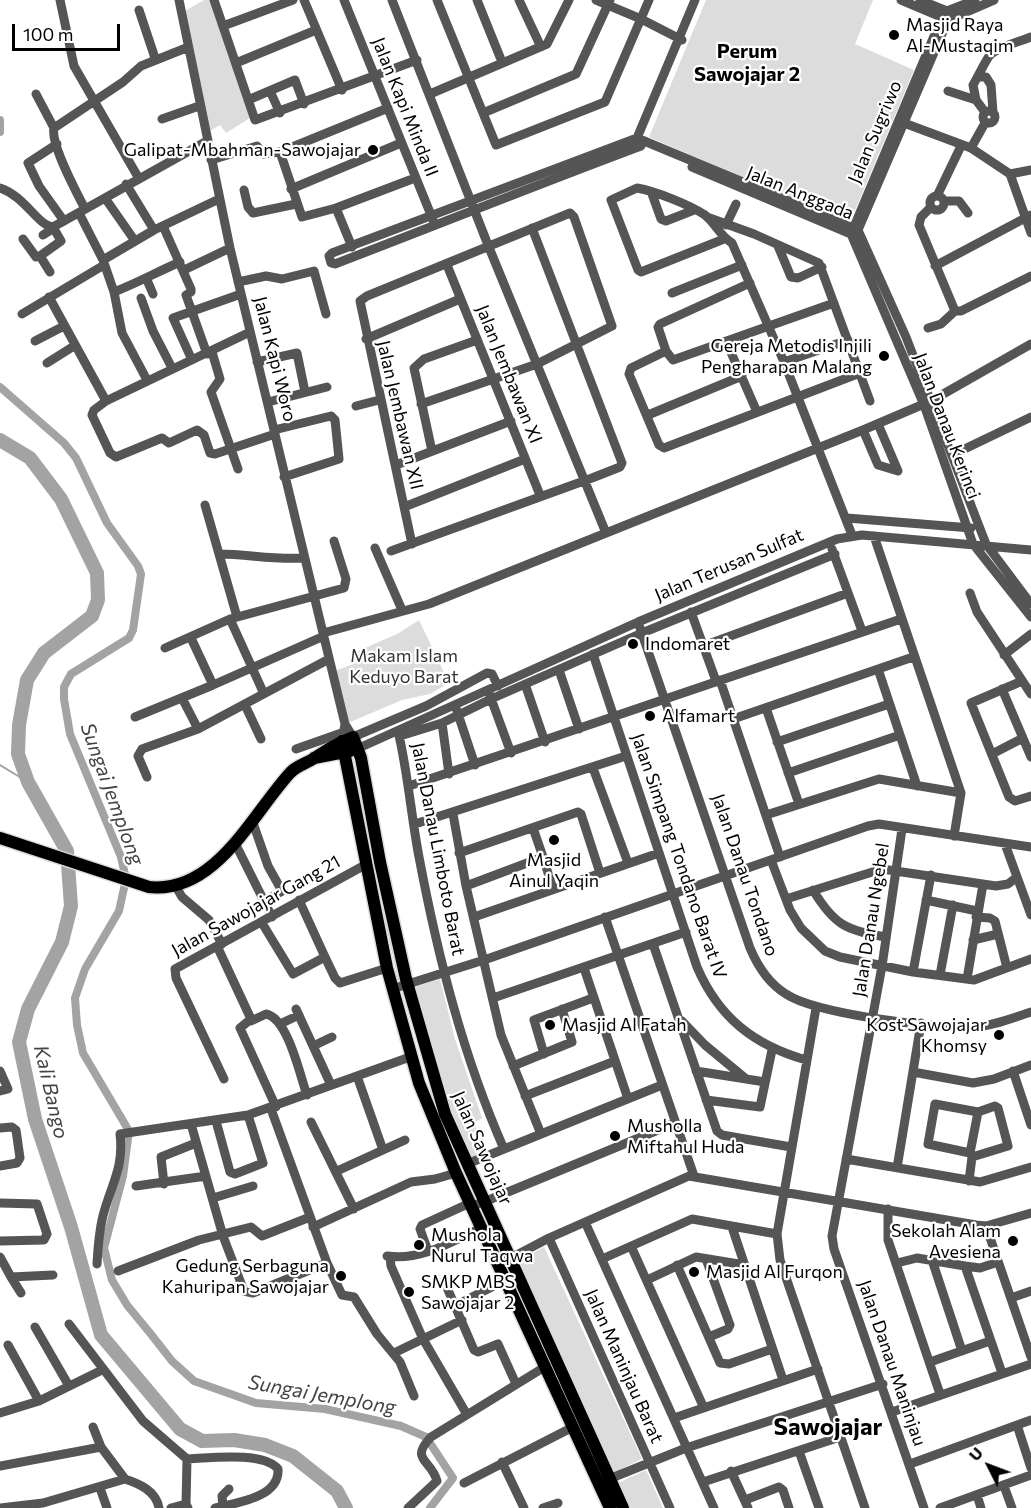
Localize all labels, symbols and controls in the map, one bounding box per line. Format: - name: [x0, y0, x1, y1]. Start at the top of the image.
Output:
- scale bar: [15, 12, 123, 50]
- place label: Masjid Raya Al-Mustaqim: [906, 14, 1014, 57]
- text: 100 m: [23, 23, 73, 45]
- marker: Masjid Raya Al-Mustaqim: [887, 28, 901, 42]
- street label: Jalan Kapi Minda II: [367, 34, 443, 180]
- district label: Perum Sawojajar 2: [694, 39, 800, 86]
- street label: Jalan Sugriwo: [844, 77, 906, 187]
- place label: Galipat-Mbahman-Sawojajar: [124, 139, 361, 161]
- marker: Galipat-Mbahman-Sawojajar: [366, 143, 380, 157]
- street label: Jalan Anggada: [743, 162, 857, 224]
- street label: Jalan Kapi Woro: [249, 294, 301, 424]
- street label: Jalan Jembawan XI: [471, 302, 547, 446]
- place label: Gereja Metodis Injili Pengharapan Malang: [701, 335, 872, 378]
- street label: Jalan Jembawan XII: [372, 338, 428, 492]
- marker: Gereja Metodis Injili Pengharapan Malang: [877, 349, 891, 363]
- street label: Jalan Danau Kerinci: [909, 350, 985, 502]
- street label: Jalan Terusan Sulfat: [651, 524, 807, 606]
- place label: Indomaret: [645, 633, 730, 655]
- marker: Indomaret: [626, 637, 640, 651]
- park label: Makam Islam Keduyo Barat: [349, 645, 459, 688]
- place label: Alfamart: [662, 705, 735, 727]
- marker: Alfamart: [643, 709, 657, 723]
- water label: Sungai Jemplong: [75, 720, 149, 868]
- street label: Jalan Simpang Tondano Barat IV: [627, 730, 731, 982]
- street label: Jalan Danau Limboto Barat: [407, 741, 469, 957]
- street label: Jalan Danau Tondano: [707, 791, 783, 959]
- marker: Masjid Ainul Yaqin: [547, 833, 561, 847]
- street label: Jalan Danau Ngebel: [848, 841, 894, 999]
- place label: Masjid Ainul Yaqin: [509, 849, 599, 892]
- street label: Jalan Sawojajar Gang 21: [168, 851, 344, 961]
- place label: Masjid Al Fatah: [562, 1014, 687, 1036]
- place label: Kost Sawojajar Khomsy: [866, 1014, 987, 1056]
- marker: Masjid Al Fatah: [543, 1018, 557, 1032]
- marker: Kost Sawojajar Khomsy: [992, 1028, 1006, 1042]
- water label: Kali Bango: [29, 1043, 73, 1141]
- street label: Jalan Sawojajar: [447, 1088, 517, 1208]
- place label: Musholla Miftahul Huda: [627, 1115, 745, 1158]
- marker: Musholla Miftahul Huda: [608, 1129, 622, 1143]
- place label: Sekolah Alam Avesiena: [891, 1220, 1001, 1262]
- place label: Mushola Nurul Taqwa: [431, 1224, 533, 1266]
- marker: Sekolah Alam Avesiena: [1006, 1234, 1020, 1248]
- marker: Mushola Nurul Taqwa: [412, 1238, 426, 1252]
- place label: Gedung Serbaguna Kahuripan Sawojajar: [162, 1255, 329, 1298]
- place label: Masjid Al Furqon: [706, 1261, 843, 1283]
- marker: Masjid Al Furqon: [687, 1265, 701, 1279]
- marker: Gedung Serbaguna Kahuripan Sawojajar: [334, 1269, 348, 1283]
- place label: SMKP MBS Sawojajar 2: [421, 1271, 515, 1314]
- street label: Jalan Danau Maninjau: [853, 1277, 931, 1449]
- marker: SMKP MBS Sawojajar 2: [402, 1285, 416, 1299]
- street label: Jalan Maninjau Barat: [580, 1286, 668, 1446]
- water label: Sungai Jemplong: [246, 1370, 398, 1420]
- district label: Sawojajar: [773, 1413, 883, 1441]
- north arrow: [959, 1436, 1019, 1496]
- text: U: [964, 1443, 986, 1464]

